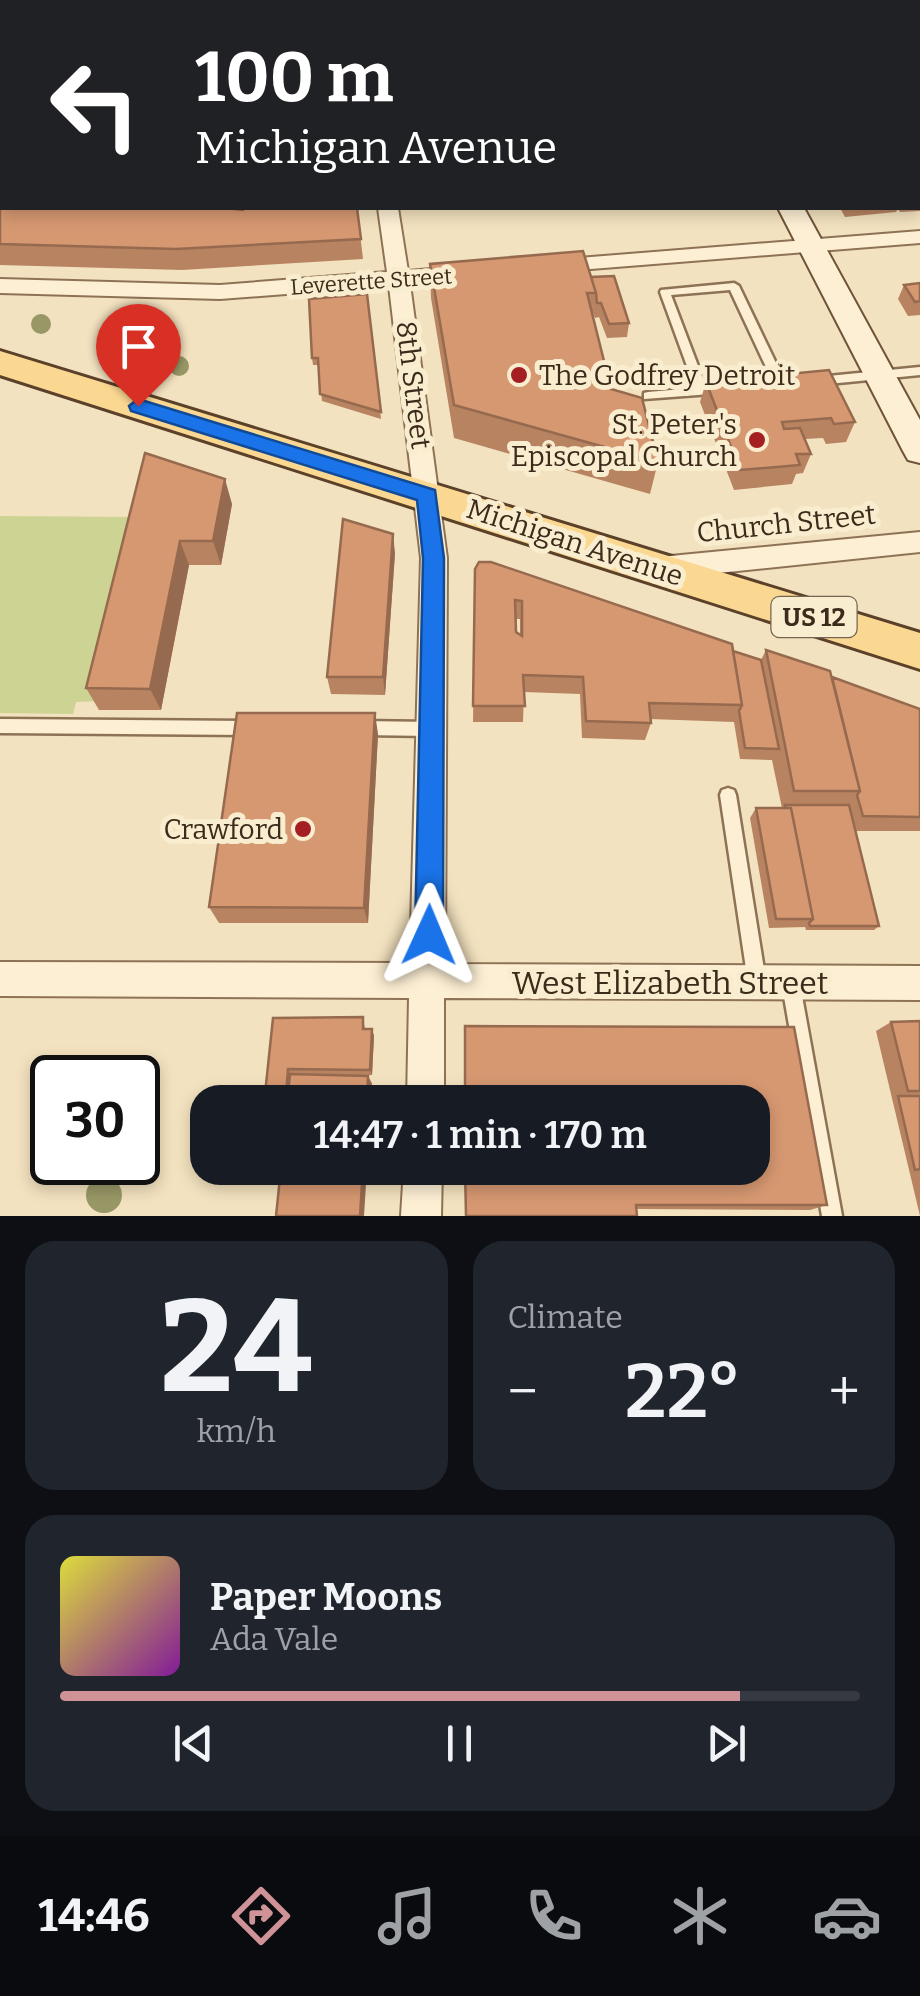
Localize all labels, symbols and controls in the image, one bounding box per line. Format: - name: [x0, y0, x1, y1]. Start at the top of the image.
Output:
- text: 100 m: [195, 36, 394, 120]
- icon: left: [30, 40, 160, 170]
- text: Michigan Avenue: [195, 121, 557, 175]
- street label: Leverette Street: [289, 262, 453, 301]
- pin: [96, 304, 181, 407]
- icon: arrive: [111, 319, 166, 374]
- street label: 8th Street: [389, 319, 438, 451]
- place label: The Godfrey Detroit: [539, 359, 795, 392]
- marker: The Godfrey Detroit: [508, 364, 530, 386]
- place label: St. Peter's Episcopal Church: [511, 408, 737, 473]
- marker: St. Peter's Episcopal Church: [746, 429, 768, 451]
- street label: Michigan Avenue: [463, 492, 687, 593]
- street label: Church Street: [695, 498, 877, 549]
- road number: US 12: [772, 597, 856, 637]
- place label: Crawford: [164, 813, 283, 846]
- marker: Crawford: [292, 818, 314, 840]
- position arrow: [377, 883, 481, 987]
- street label: West Elizabeth Street: [512, 964, 829, 1002]
- speed limit sign: 30: [30, 1055, 160, 1185]
- text: 14:47 · 1 min · 170 m: [313, 1112, 647, 1158]
- text: 24: [160, 1269, 312, 1425]
- text: Climate: [508, 1298, 623, 1336]
- text: 22°: [625, 1347, 742, 1437]
- text: −: [508, 1359, 538, 1425]
- text: +: [829, 1359, 860, 1425]
- text: km/h: [197, 1412, 276, 1450]
- text: Paper Moons: [210, 1574, 442, 1620]
- text: Ada Vale: [210, 1620, 338, 1658]
- icon: previous: [166, 1716, 221, 1771]
- icon: pause: [432, 1716, 487, 1771]
- icon: next: [699, 1716, 754, 1771]
- icon: directions: [226, 1881, 296, 1951]
- icon: music: [372, 1881, 442, 1951]
- icon: phone: [519, 1881, 589, 1951]
- icon: climate: [665, 1881, 735, 1951]
- icon: car: [812, 1881, 882, 1951]
- text: 14:46: [38, 1889, 150, 1943]

